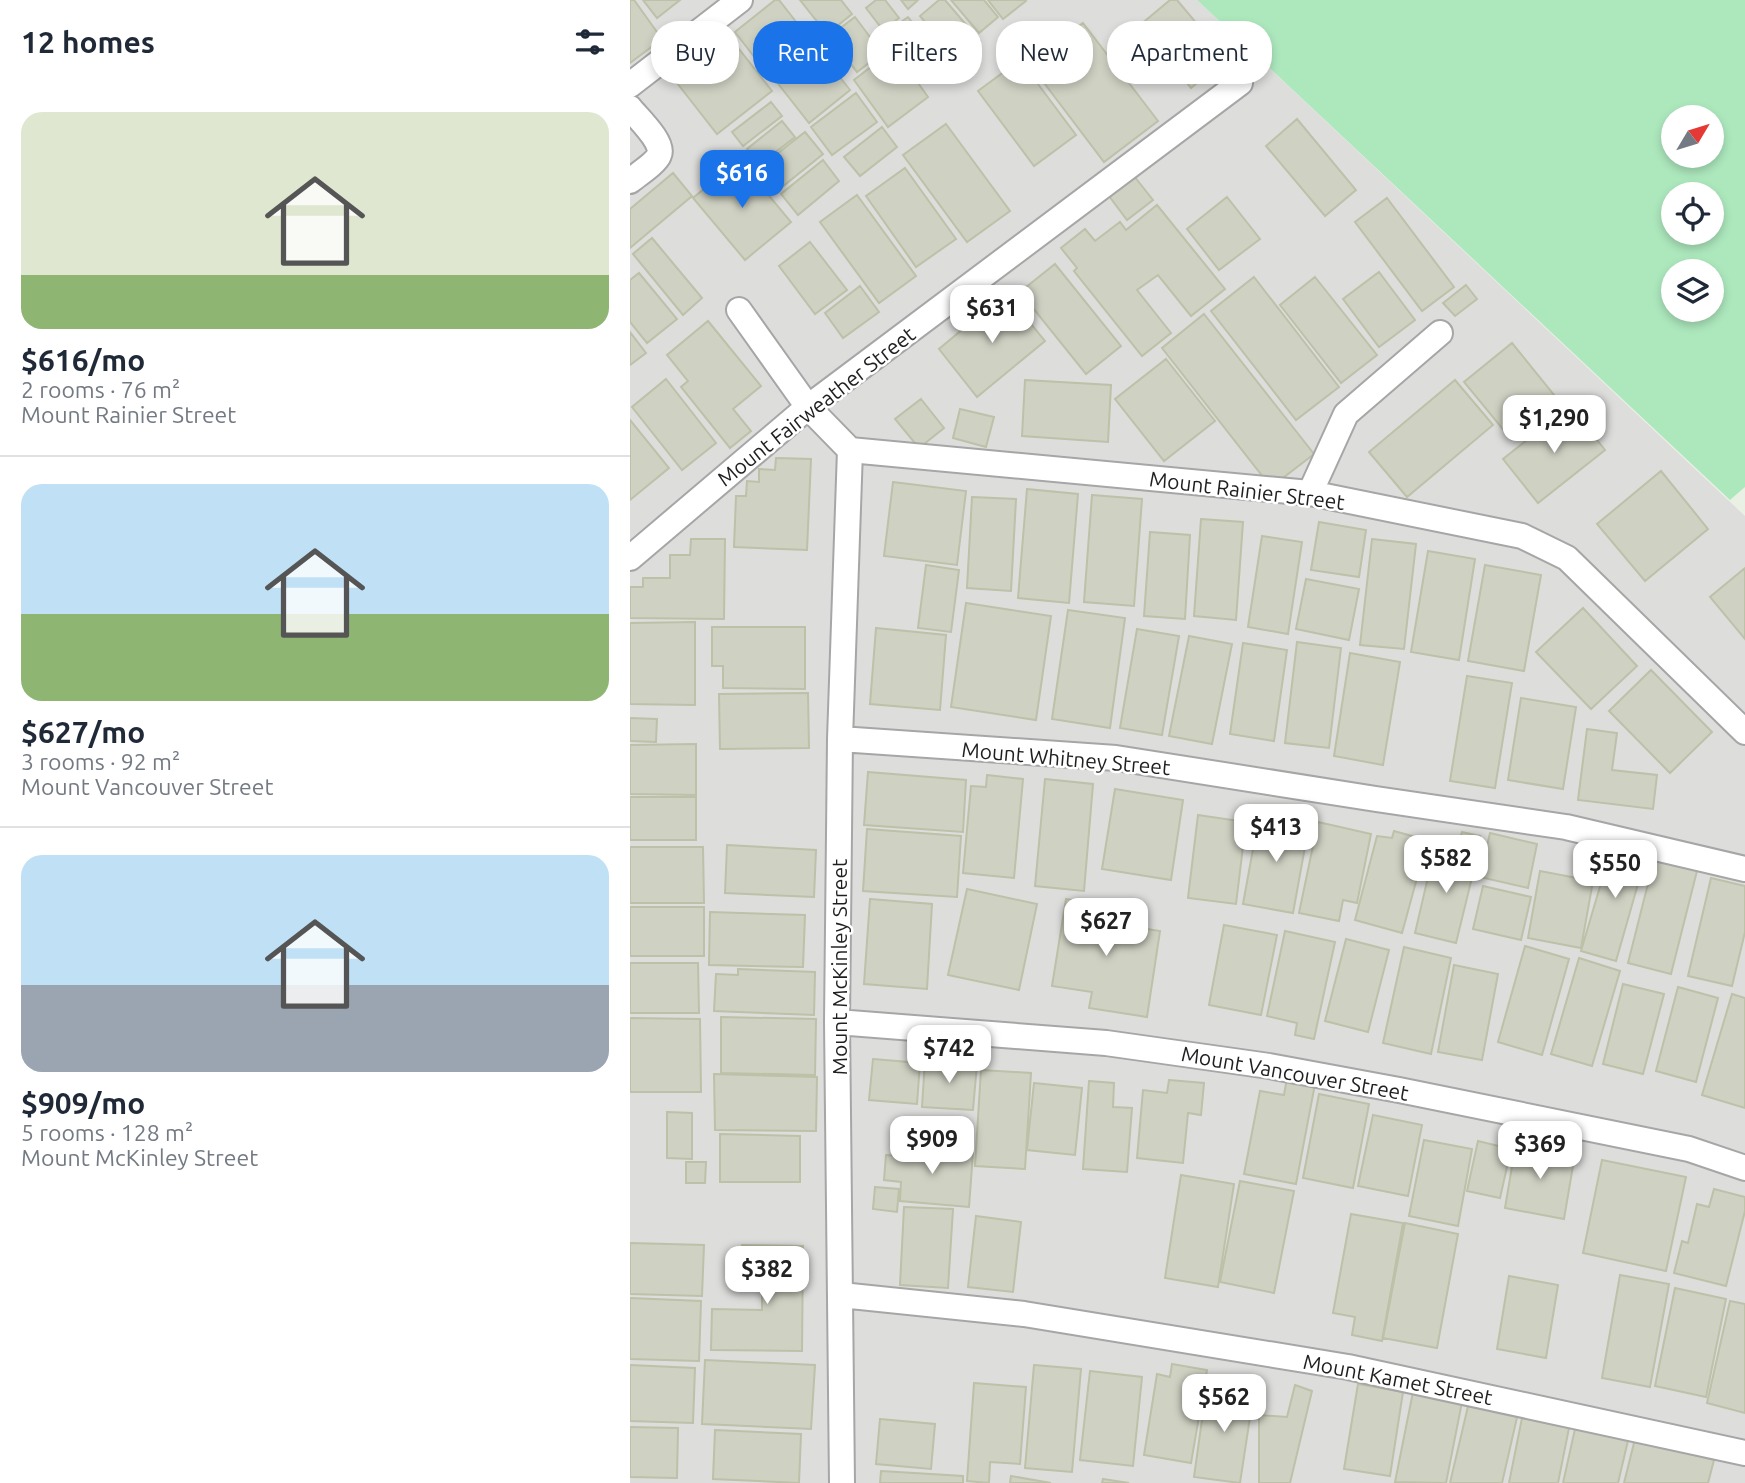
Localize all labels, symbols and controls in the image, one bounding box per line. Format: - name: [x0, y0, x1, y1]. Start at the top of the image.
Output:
- chip: Buy: [651, 21, 739, 84]
- chip: Rent: [753, 21, 853, 84]
- chip: Filters: [867, 21, 982, 84]
- chip: New: [996, 21, 1093, 84]
- chip: Apartment: [1107, 21, 1272, 84]
- icon: filters: [571, 23, 609, 61]
- text: 12 homes: [21, 25, 155, 59]
- north arrow: [1661, 105, 1724, 168]
- map controls: [1661, 105, 1724, 322]
- pin: $616: [701, 150, 783, 210]
- icon: home: [252, 158, 378, 284]
- text: $616: [716, 160, 768, 185]
- button: locate: [1661, 182, 1724, 245]
- button: layers: [1661, 259, 1724, 322]
- pin: $631: [951, 286, 1033, 345]
- text: $631: [966, 295, 1018, 320]
- street label: Mount Fairweather Street: [712, 321, 920, 491]
- text: $616/mo: [21, 343, 145, 377]
- text: 2 rooms · 76 m²: [21, 377, 180, 402]
- pin: $1,290: [1497, 396, 1611, 455]
- text: Mount Rainier Street: [21, 402, 236, 427]
- text: $1,290: [1519, 405, 1589, 430]
- street label: Mount Rainier Street: [1148, 466, 1346, 514]
- icon: home: [252, 530, 378, 656]
- text: $627/mo: [21, 715, 145, 749]
- street label: Mount Whitney Street: [961, 737, 1171, 779]
- text: 3 rooms · 92 m²: [21, 749, 180, 774]
- text: Mount Vancouver Street: [21, 774, 273, 799]
- pin: $413: [1235, 804, 1317, 864]
- text: $413: [1250, 814, 1302, 839]
- pin: $582: [1405, 836, 1487, 895]
- pin: $550: [1574, 841, 1656, 900]
- text: $582: [1420, 845, 1472, 870]
- text: $550: [1589, 850, 1641, 875]
- street label: Mount McKinley Street: [827, 859, 851, 1075]
- pin: $627: [1065, 898, 1147, 958]
- icon: home: [252, 901, 378, 1027]
- text: $627: [1080, 908, 1132, 933]
- pin: $742: [908, 1026, 990, 1085]
- text: $742: [923, 1035, 975, 1060]
- street label: Mount Vancouver Street: [1179, 1041, 1411, 1105]
- text: $909/mo: [21, 1086, 145, 1120]
- pin: $909: [891, 1116, 973, 1176]
- text: 5 rooms · 128 m²: [21, 1120, 193, 1145]
- pin: $369: [1499, 1122, 1581, 1181]
- text: $909: [906, 1126, 958, 1151]
- text: $369: [1514, 1131, 1566, 1156]
- text: Mount McKinley Street: [21, 1145, 258, 1170]
- pin: $382: [726, 1246, 808, 1306]
- text: $382: [741, 1256, 793, 1281]
- street label: Mount Kamet Street: [1301, 1349, 1495, 1409]
- pin: $562: [1183, 1374, 1265, 1434]
- text: $562: [1198, 1384, 1250, 1409]

